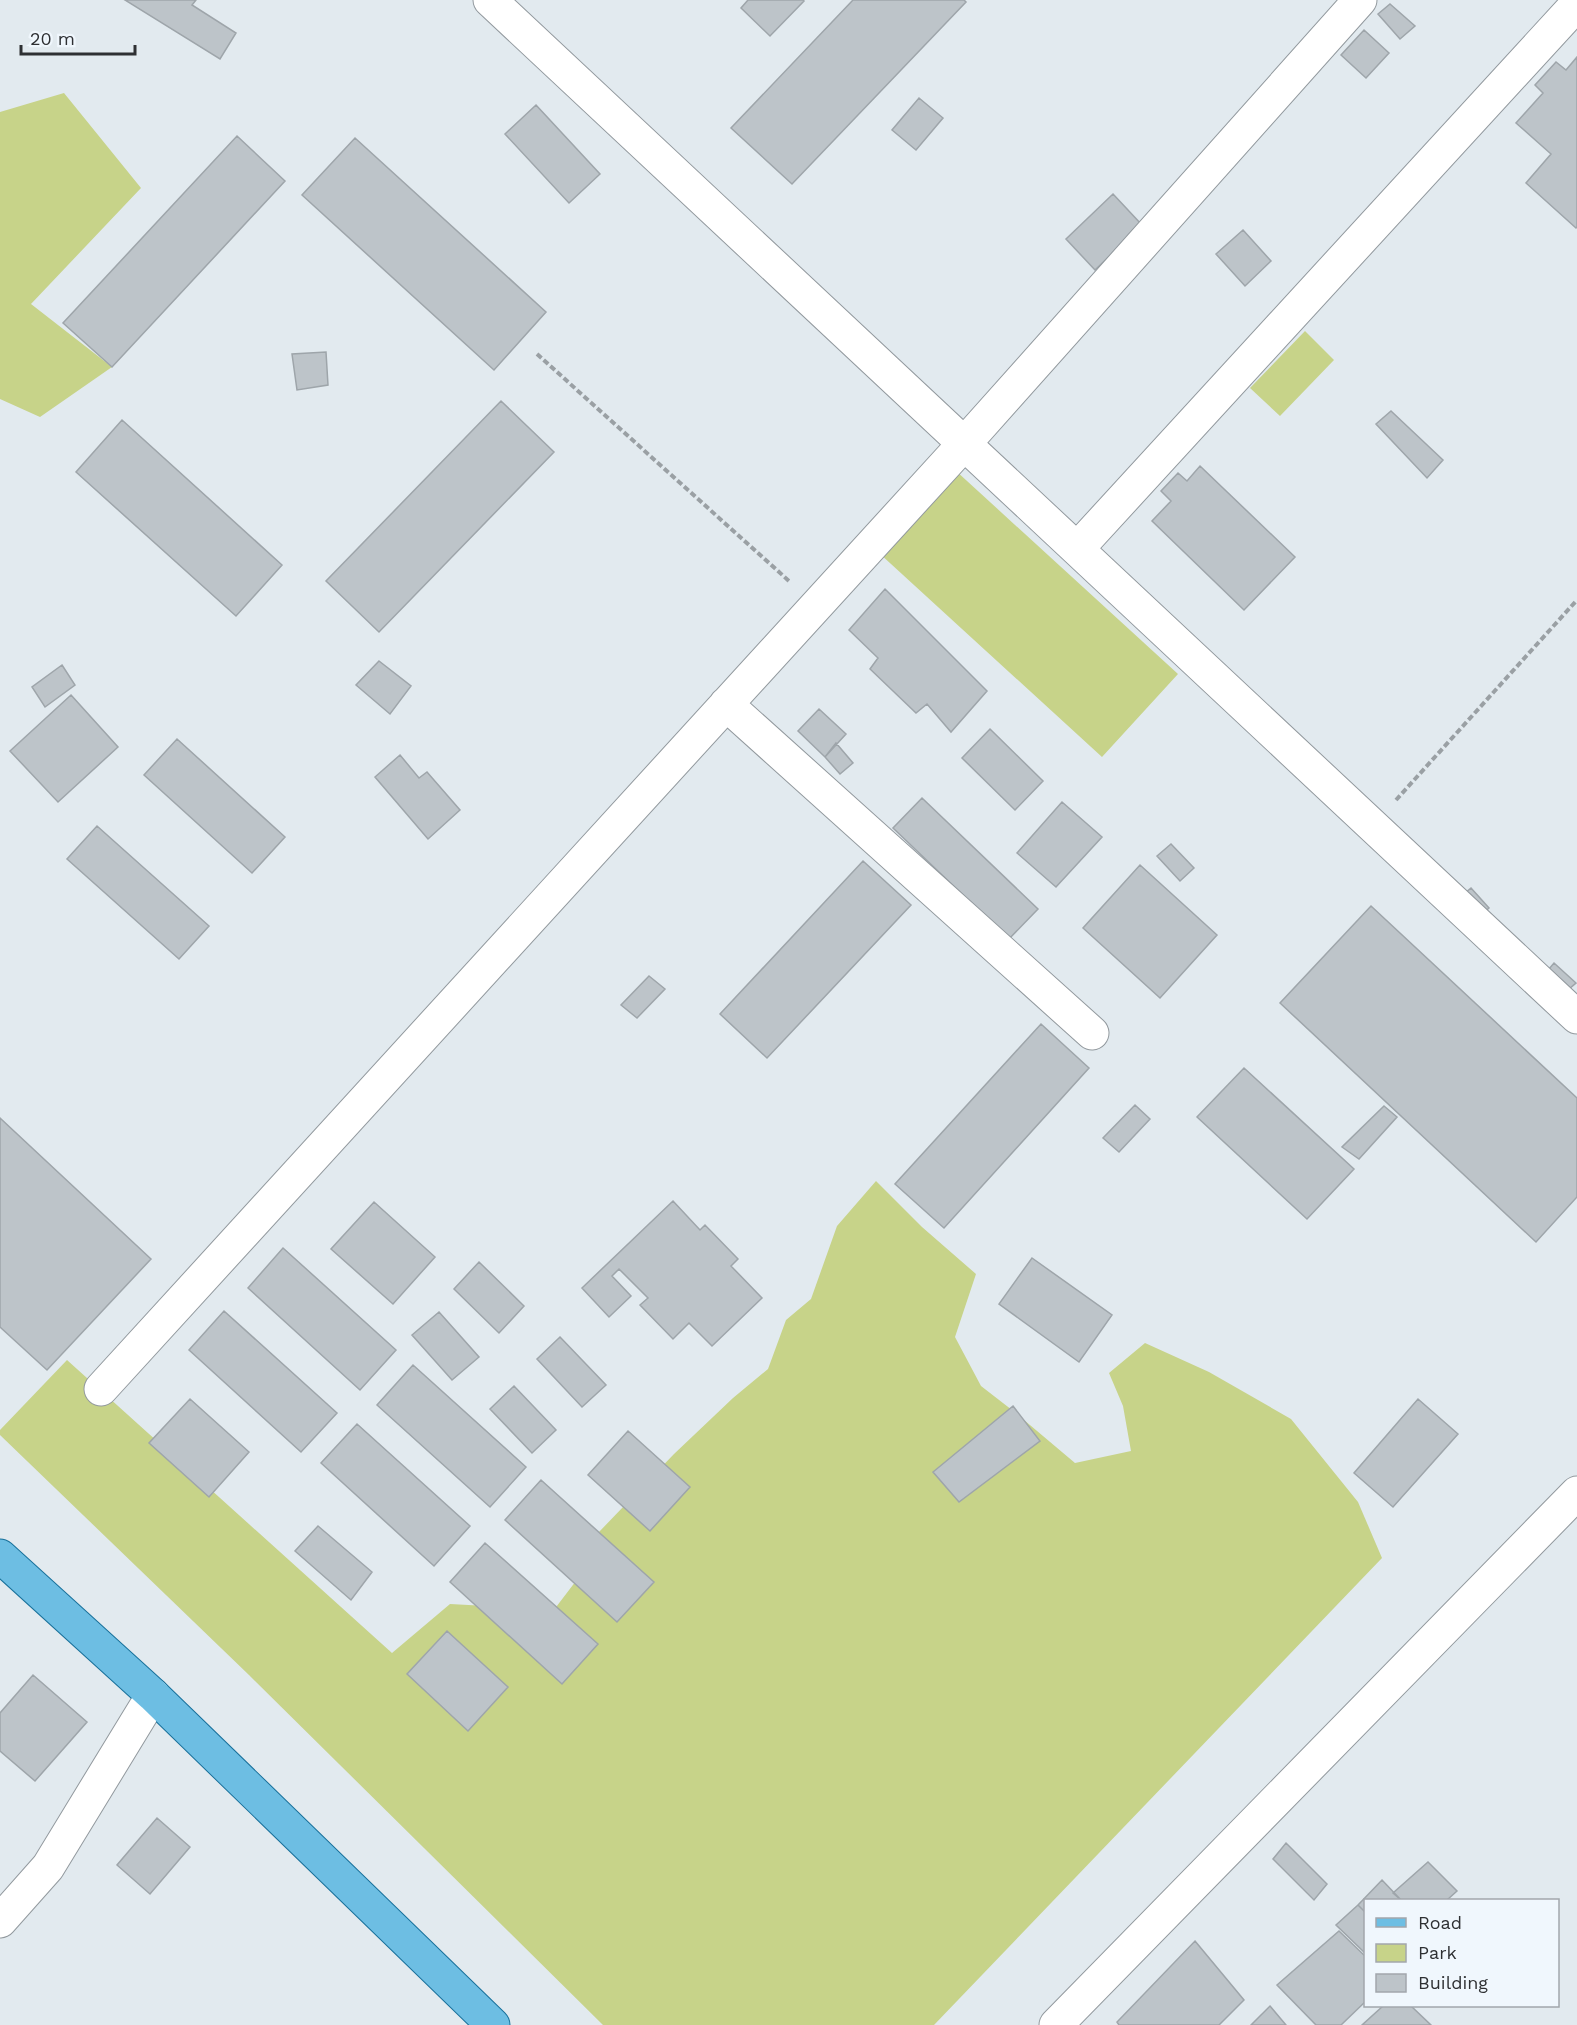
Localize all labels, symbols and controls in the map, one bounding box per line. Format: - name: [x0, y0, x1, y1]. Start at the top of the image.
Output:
- scale bar: [21, 18, 135, 56]
- text: 20 m: [30, 28, 75, 49]
- legend: [1364, 1899, 1559, 2007]
- text: Road: [1418, 1912, 1462, 1933]
- text: Park: [1418, 1942, 1457, 1963]
- text: Building: [1418, 1972, 1488, 1993]

